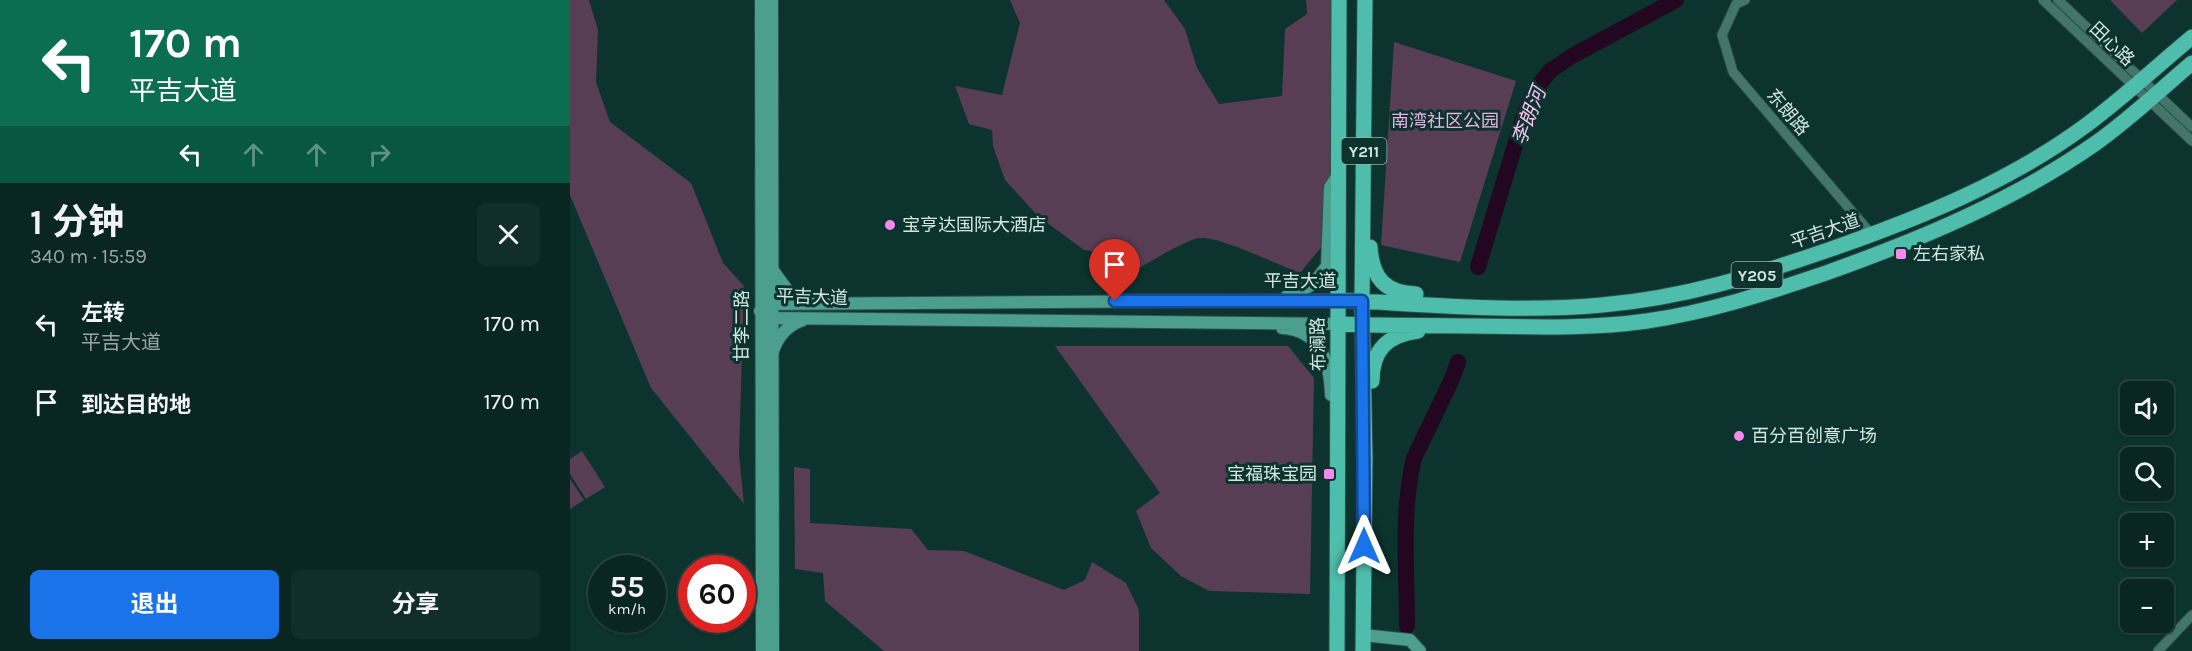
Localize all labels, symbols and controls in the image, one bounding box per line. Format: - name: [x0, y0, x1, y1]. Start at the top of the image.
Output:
- street label: 田心路: [2085, 17, 2139, 71]
- text: 170 m: [129, 18, 242, 68]
- icon: left: [30, 24, 108, 102]
- text: 平吉大道: [129, 75, 237, 107]
- water label: 李朗河: [1508, 80, 1552, 148]
- street label: 东朗路: [1762, 84, 1814, 140]
- park label: 南湾社区公园: [1391, 110, 1499, 132]
- icon: left: [174, 138, 207, 171]
- icon: ahead: [237, 138, 270, 171]
- icon: ahead: [300, 138, 333, 171]
- icon: right: [363, 138, 396, 171]
- road number: Y211: [1342, 138, 1386, 164]
- text: 1 分钟: [30, 201, 124, 243]
- button: close: [477, 203, 540, 266]
- street label: 平吉大道: [1787, 209, 1863, 253]
- place label: 宝亨达国际大酒店: [902, 214, 1046, 236]
- marker: 宝亨达国际大酒店: [883, 218, 897, 232]
- pin: [1089, 239, 1140, 301]
- place label: 左右家私: [1913, 243, 1985, 265]
- text: 340 m · 15:59: [30, 245, 147, 268]
- marker: 左右家私: [1894, 247, 1908, 261]
- icon: arrive: [1098, 248, 1131, 281]
- road number: Y205: [1732, 262, 1782, 288]
- street label: 平吉大道: [1264, 270, 1336, 292]
- street label: 平吉大道: [776, 285, 848, 309]
- street label: 甘李二路: [731, 290, 753, 362]
- text: 左转: [81, 300, 125, 326]
- icon: left: [30, 308, 63, 341]
- text: 170 m: [484, 311, 540, 337]
- street label: 布澜路: [1307, 317, 1329, 371]
- text: 平吉大道: [81, 331, 161, 354]
- map controls: [2120, 381, 2174, 633]
- button: sound: [2120, 381, 2174, 435]
- icon: arrive: [30, 386, 63, 419]
- text: 170 m: [484, 389, 540, 415]
- text: 到达目的地: [81, 392, 191, 418]
- place label: 百分百创意广场: [1751, 425, 1877, 447]
- marker: 百分百创意广场: [1732, 429, 1746, 443]
- button: search: [2120, 447, 2174, 501]
- place label: 宝福珠宝园: [1227, 463, 1317, 485]
- marker: 宝福珠宝园: [1322, 467, 1336, 481]
- button: +: [2120, 513, 2174, 567]
- position arrow: [1332, 514, 1396, 578]
- speed limit sign: 60: [678, 555, 756, 633]
- text: 55: [610, 569, 644, 605]
- button: 退出: [30, 570, 279, 639]
- button: 分享: [291, 570, 540, 639]
- button: −: [2120, 579, 2174, 633]
- text: km/h: [608, 600, 646, 618]

